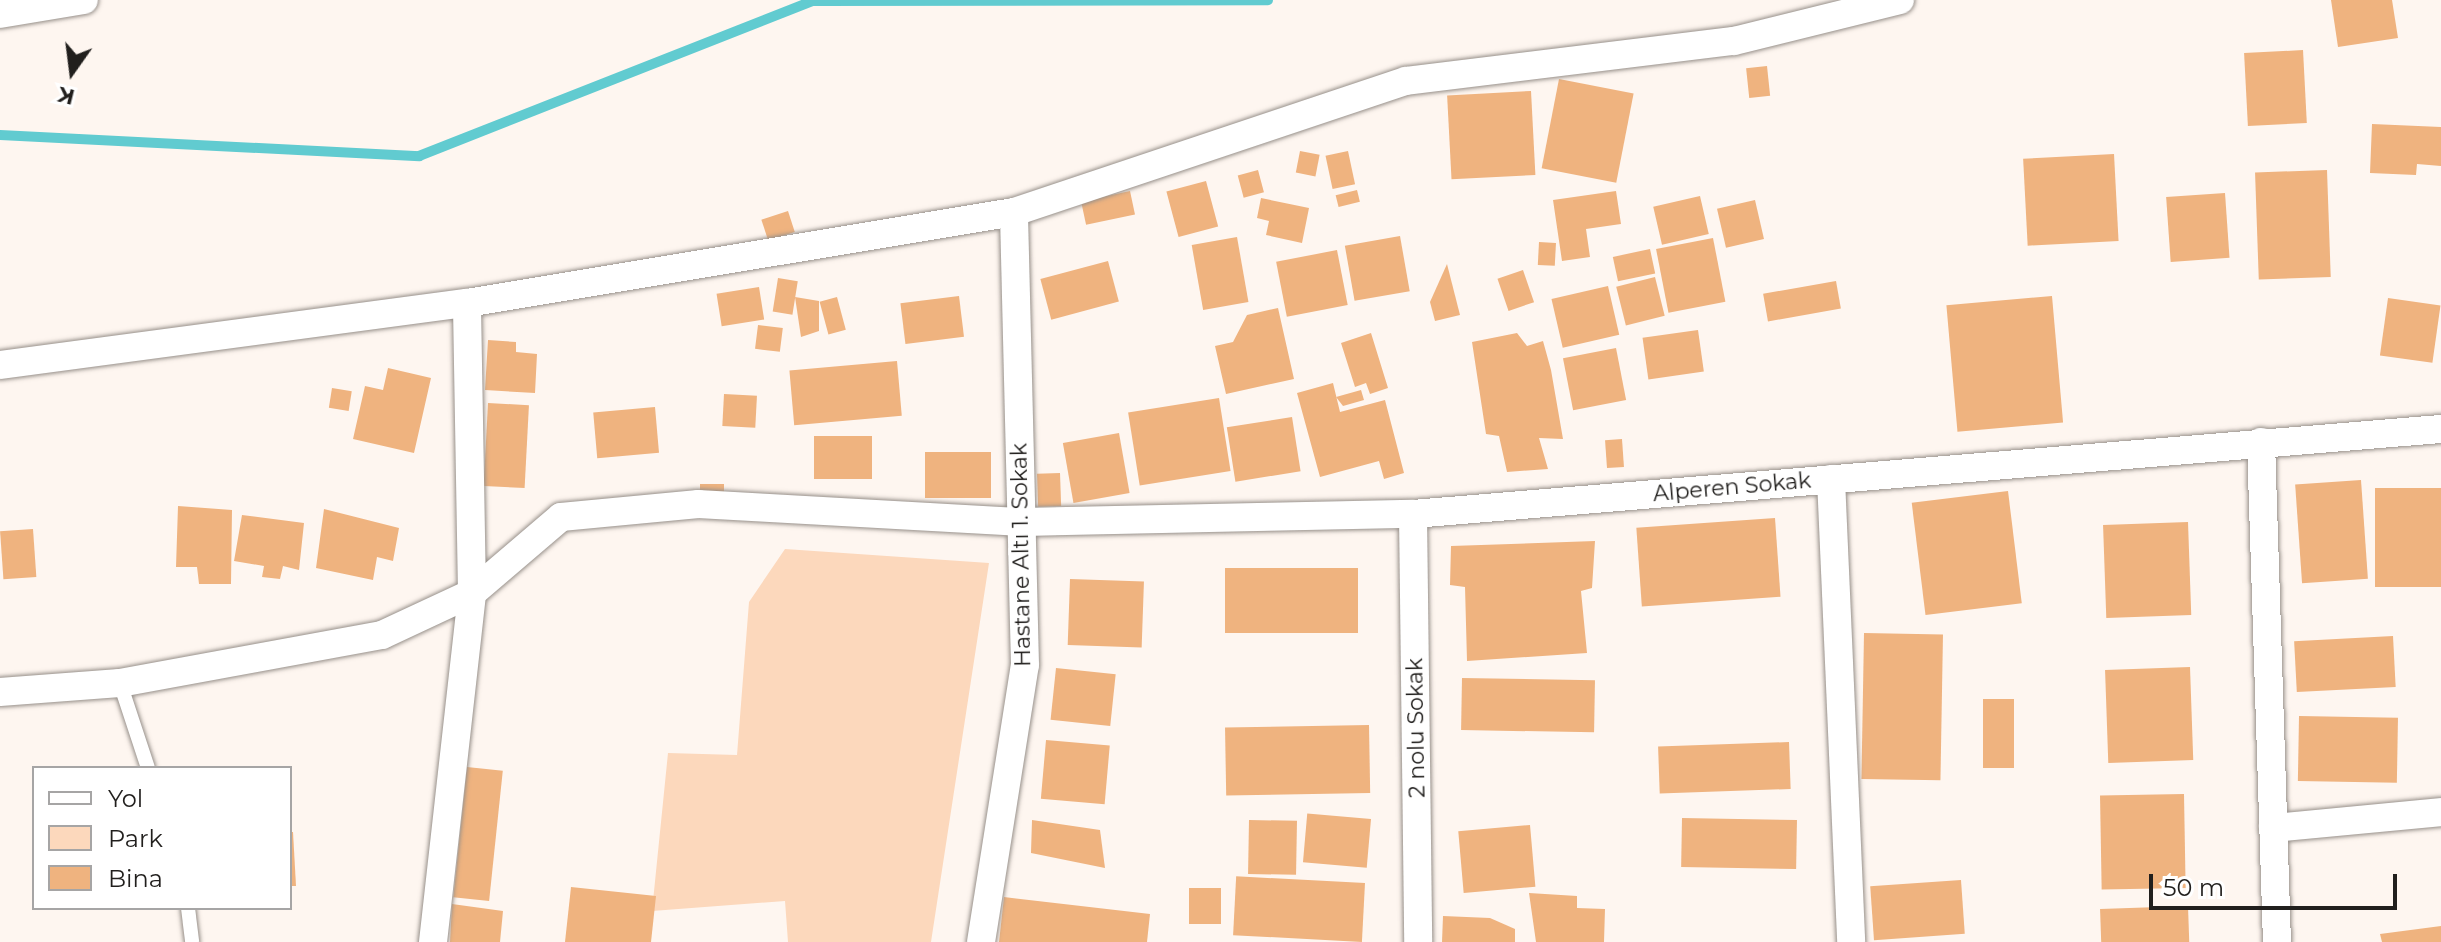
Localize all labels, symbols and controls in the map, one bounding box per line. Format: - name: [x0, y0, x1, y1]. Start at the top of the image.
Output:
- north arrow: [32, 32, 112, 112]
- text: K: [55, 81, 77, 111]
- street label: Hastane Altı 1. Sokak: [1006, 443, 1036, 667]
- street label: Alperen Sokak: [1652, 467, 1812, 507]
- street label: 2 nolu Sokak: [1402, 658, 1430, 798]
- legend: [32, 766, 292, 910]
- text: Yol: [108, 784, 143, 813]
- text: Park: [108, 824, 163, 853]
- scale bar: [2153, 858, 2401, 908]
- text: Bina: [108, 864, 163, 893]
- text: 50 m: [2163, 873, 2224, 902]

